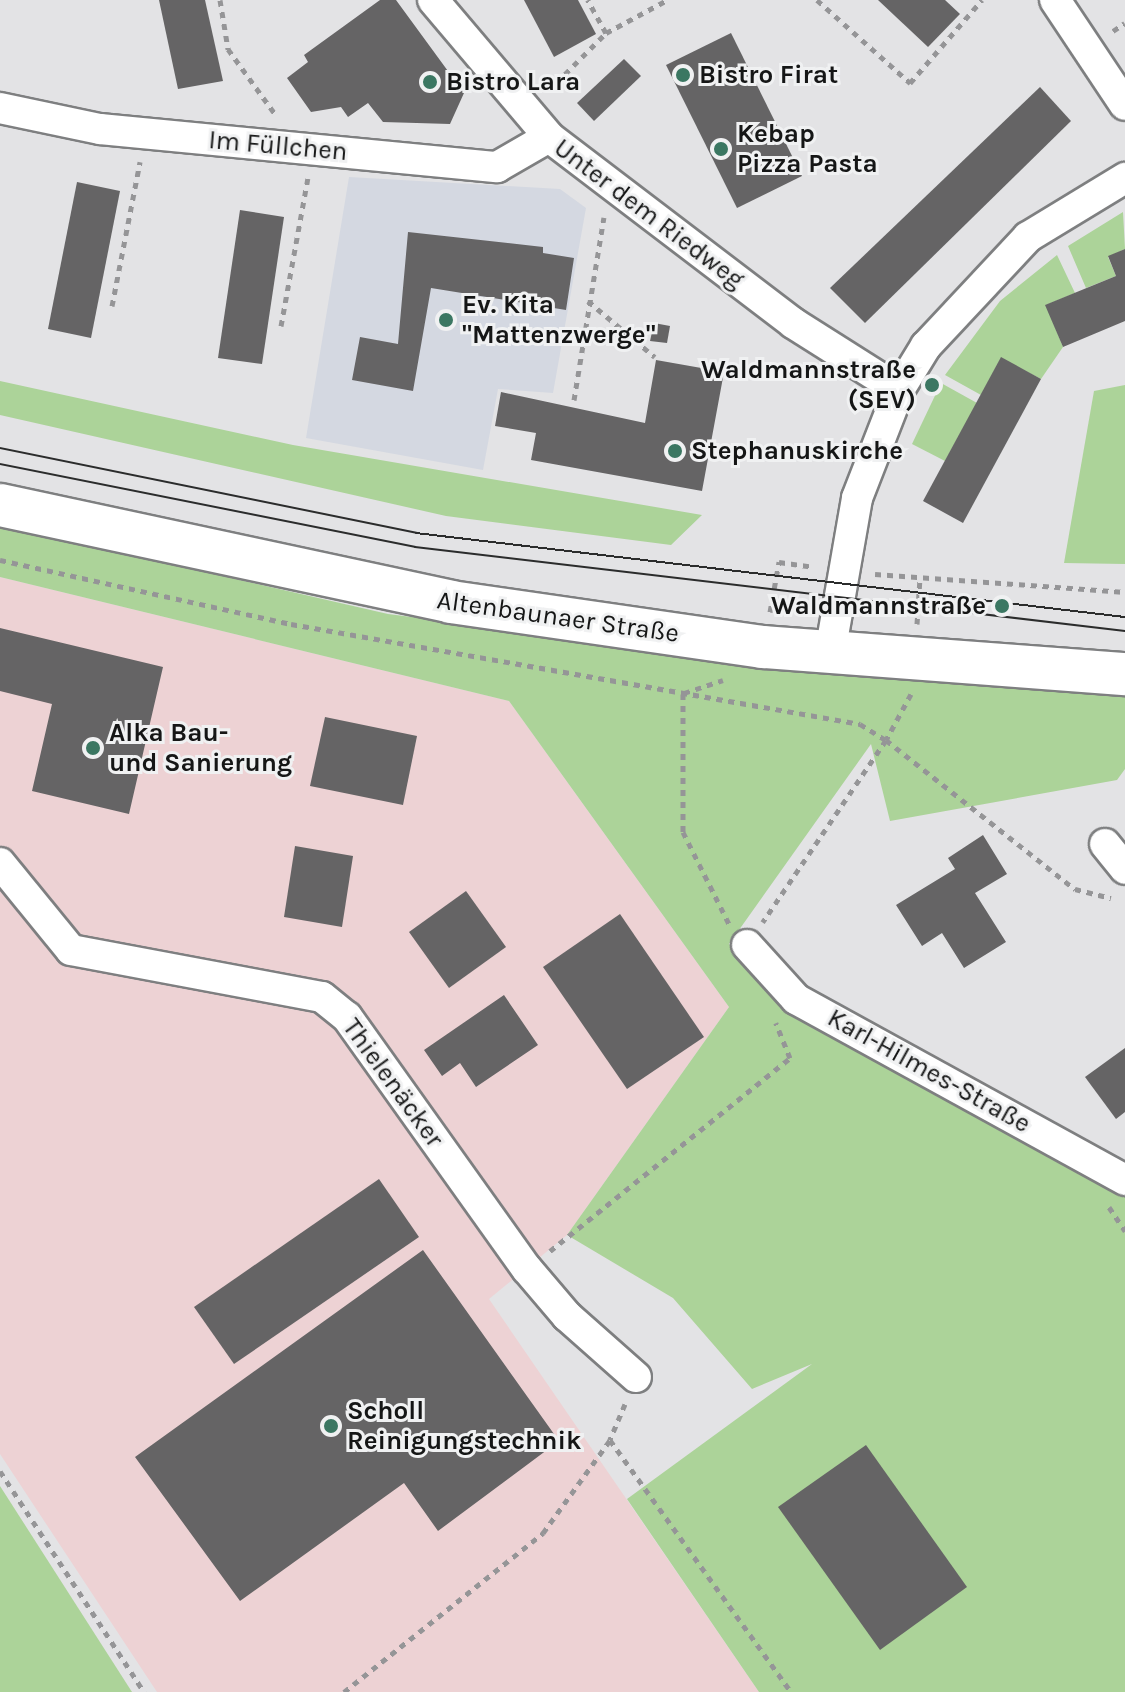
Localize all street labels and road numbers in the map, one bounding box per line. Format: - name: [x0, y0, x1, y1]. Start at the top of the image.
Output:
- street label: Im Füllchen: [207, 124, 349, 168]
- street label: Unter dem Riedweg: [548, 132, 750, 296]
- street label: Altenbaunaer Straße: [435, 585, 681, 649]
- street label: Karl-Hilmes-Straße: [822, 1002, 1036, 1140]
- street label: Thielenäcker: [336, 1013, 450, 1153]

